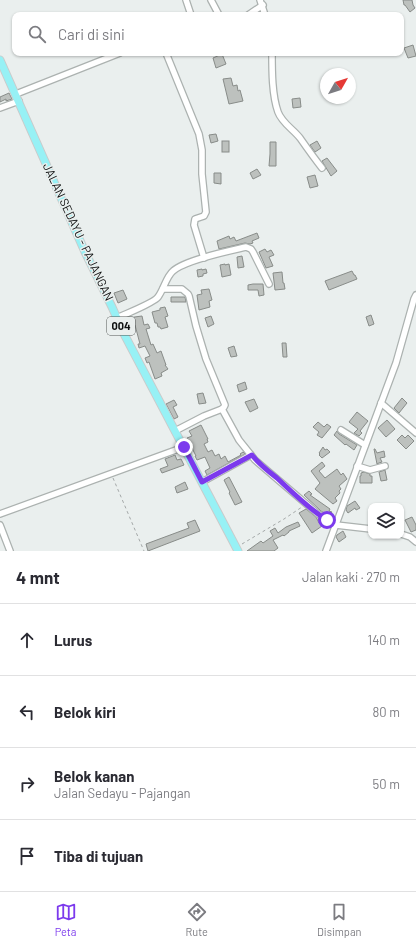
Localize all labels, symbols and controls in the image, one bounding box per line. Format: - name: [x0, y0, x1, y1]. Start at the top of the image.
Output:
- search box: [12, 12, 404, 56]
- icon: search: [26, 23, 48, 45]
- text: Cari di sini: [58, 25, 125, 43]
- north arrow: [320, 68, 356, 104]
- street label: JALAN SEDAYU - PAJANGAN: [41, 160, 117, 303]
- road number: 004: [107, 317, 135, 335]
- route end: [175, 438, 193, 456]
- map controls: [368, 503, 404, 539]
- button: layers: [368, 503, 404, 539]
- route start: [318, 511, 336, 529]
- text: 4 mnt: [16, 567, 60, 587]
- text: Jalan kaki · 270 m: [302, 569, 400, 585]
- icon: ahead: [16, 629, 38, 651]
- text: Lurus: [54, 631, 92, 649]
- text: 140 m: [368, 632, 400, 648]
- icon: left: [16, 701, 38, 723]
- text: Belok kiri: [54, 703, 116, 721]
- text: 80 m: [373, 704, 400, 720]
- text: Belok kanan: [54, 767, 134, 785]
- icon: right: [16, 773, 38, 795]
- text: 50 m: [373, 776, 400, 792]
- text: Jalan Sedayu - Pajangan: [54, 785, 191, 801]
- icon: arrive: [16, 845, 38, 867]
- text: Tiba di tujuan: [54, 847, 143, 865]
- tab: Peta: [55, 901, 77, 938]
- tab: Rute: [186, 901, 208, 938]
- tab: Disimpan: [317, 901, 361, 938]

